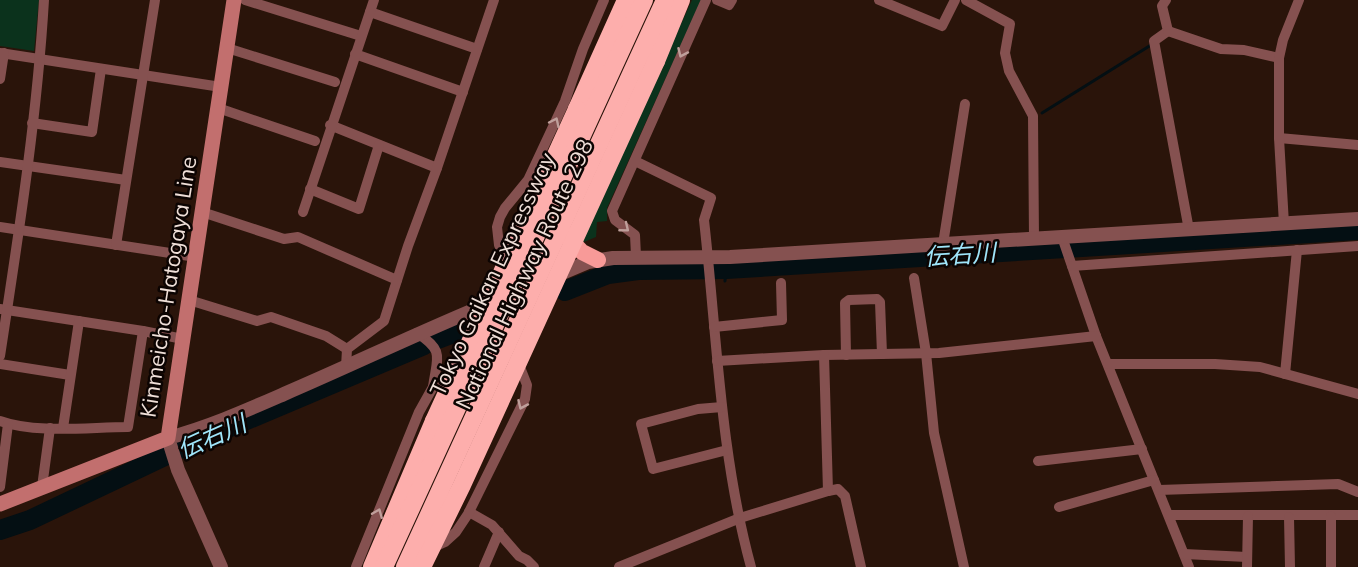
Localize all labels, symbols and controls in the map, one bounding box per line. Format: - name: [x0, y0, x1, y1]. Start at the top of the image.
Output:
- one-way arrow: [677, 47, 689, 58]
- one-way arrow: [548, 117, 560, 128]
- street label: National Highway Route 298: [449, 134, 599, 414]
- street label: Tokyo Gaikan Expressway: [423, 147, 561, 400]
- street label: Kinmeicho-Hatogaya Line: [134, 155, 202, 419]
- one-way arrow: [618, 220, 629, 231]
- water label: 伝右川: [923, 236, 1000, 271]
- one-way arrow: [517, 399, 529, 410]
- water label: 伝右川: [173, 407, 253, 464]
- one-way arrow: [371, 508, 383, 519]

